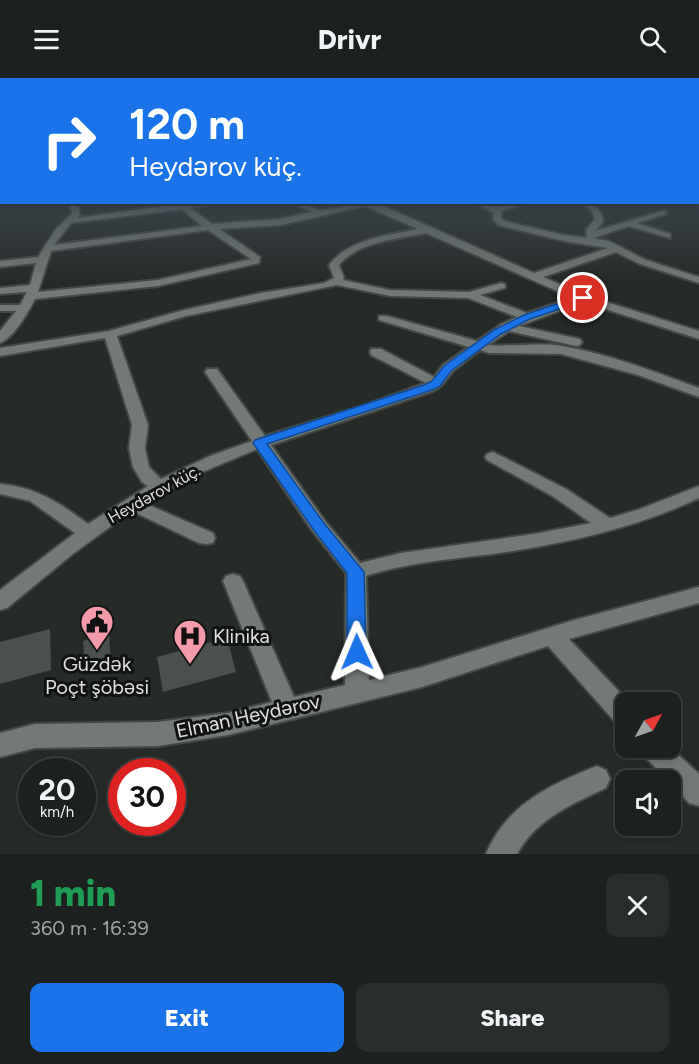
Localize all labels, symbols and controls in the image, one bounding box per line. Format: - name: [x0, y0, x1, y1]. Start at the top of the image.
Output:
- icon: menu: [30, 23, 63, 56]
- text: Drivr: [318, 23, 381, 56]
- icon: search: [636, 23, 669, 56]
- text: 120 m: [129, 99, 245, 150]
- icon: right: [30, 102, 108, 180]
- text: Heydərov küç.: [129, 150, 302, 183]
- pin: [557, 272, 608, 323]
- icon: arrive: [566, 281, 599, 314]
- street label: Heydərov küç.: [105, 461, 203, 527]
- public building icon: Güzdək Poçt şöbəsi: [79, 604, 115, 651]
- hospital icon: Klinika: [172, 618, 208, 665]
- position arrow: [325, 620, 389, 684]
- place label: Klinika: [213, 624, 270, 648]
- place label: Güzdək Poçt şöbəsi: [45, 652, 149, 699]
- street label: Elman Heydərov: [174, 689, 323, 743]
- north arrow: [615, 692, 681, 758]
- map controls: [615, 692, 681, 836]
- speed limit sign: 30: [108, 758, 186, 836]
- button: sound: [615, 770, 681, 836]
- text: 20: [39, 771, 75, 808]
- text: km/h: [40, 803, 74, 821]
- text: 1 min: [30, 872, 116, 915]
- button: close: [606, 874, 669, 937]
- text: 360 m · 16:39: [30, 916, 149, 940]
- button: Exit: [30, 983, 344, 1052]
- button: Share: [356, 983, 669, 1052]

